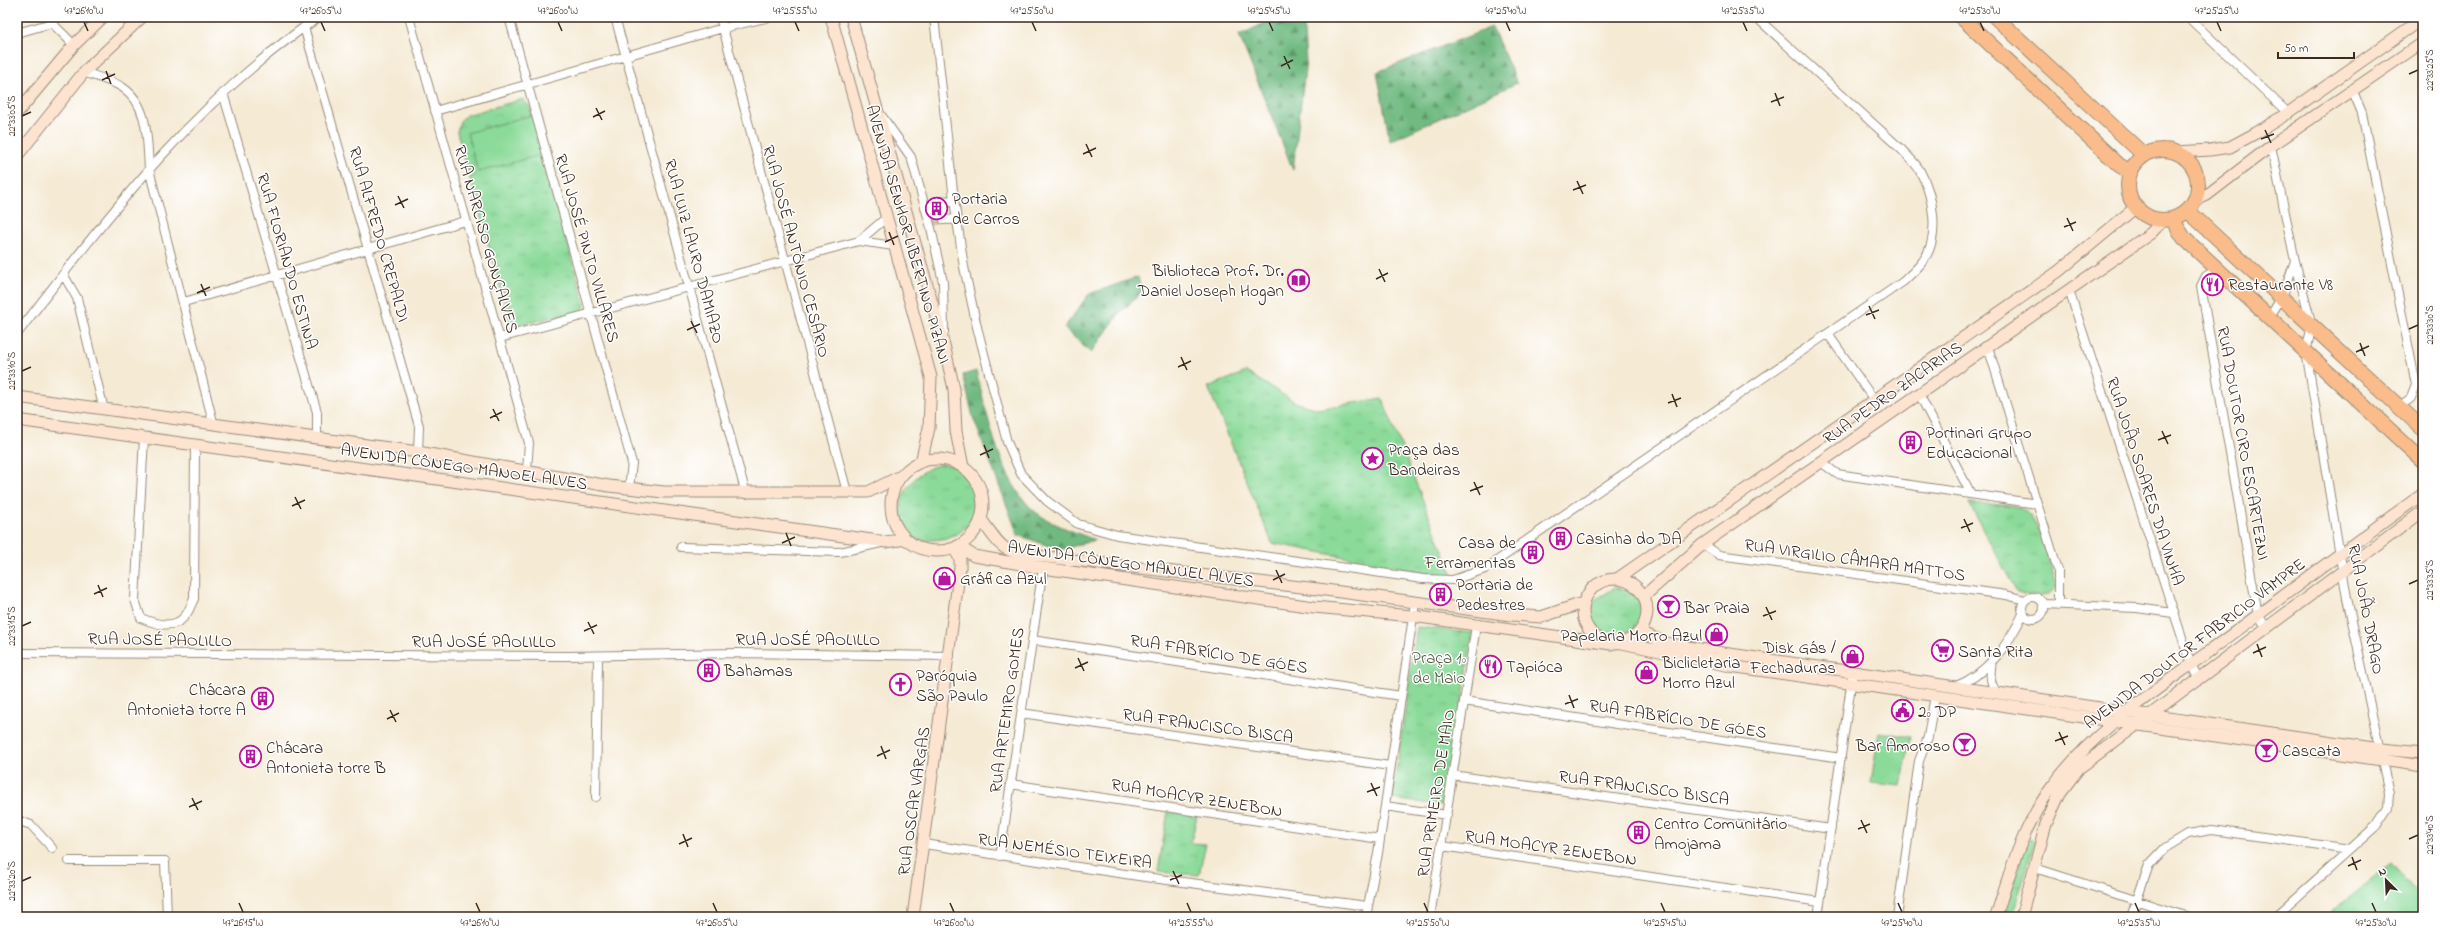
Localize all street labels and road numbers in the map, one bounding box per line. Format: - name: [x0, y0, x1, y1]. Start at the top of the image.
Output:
- street label: AVENIDA SENHOR LIBERTINO PIZANI: [859, 102, 957, 367]
- street label: RUA JOSÉ ANTÔNIO CESÁRIO: [755, 142, 836, 360]
- street label: RUA NARCISO GONÇALVES: [447, 143, 524, 336]
- street label: RUA ALFREDO CREPALDI: [342, 144, 416, 325]
- street label: RUA JOSÉ PINTO VILLARES: [548, 151, 625, 346]
- street label: RUA LUIZ LAURO DAMIAZO: [657, 156, 730, 346]
- street label: RUA FLORIANDO ESTINA: [249, 170, 324, 353]
- street label: RUA DOUTOR CIRO ESCARTEZNI: [2210, 325, 2275, 562]
- street label: RUA PEDRO ZACARIAS: [1818, 336, 1968, 451]
- street label: RUA JOÃO SOARES DA VINHA: [2099, 374, 2190, 589]
- street label: AVENIDA CÔNEGO MANOEL ALVES: [339, 438, 589, 497]
- street label: RUA VIRGILIO CÂMARA MATTOS: [1743, 533, 1967, 588]
- street label: AVENIDA CÔNEGO MANUEL ALVES: [1006, 535, 1256, 594]
- street label: RUA JOÃO DRAGO: [2341, 542, 2390, 676]
- street label: AVENIDA DOUTOR FABRICIO VAMPRE: [2079, 552, 2311, 736]
- street label: RUA ARTEMIRO GOMES: [983, 626, 1031, 795]
- street label: RUA JOSÉ PAOLILLO: [88, 627, 232, 654]
- street label: RUA JOSÉ PAOLILLO: [736, 628, 880, 653]
- street label: RUA FABRÍCIO DE GÓES: [1128, 628, 1309, 681]
- street label: RUA JOSÉ PAOLILLO: [412, 630, 556, 655]
- street label: RUA FABRÍCIO DE GÓES: [1587, 693, 1768, 746]
- street label: RUA FRANCISCO BISCA: [1121, 702, 1295, 751]
- street label: RUA PRIMEIRO DE MAIO: [1411, 707, 1462, 879]
- street label: RUA OSCAR VARGAS: [892, 725, 937, 877]
- street label: RUA FRANCISCO BISCA: [1557, 764, 1731, 813]
- street label: RUA MOACYR ZENEBON: [1109, 773, 1284, 824]
- street label: RUA MOACYR ZENEBON: [1463, 824, 1638, 873]
- street label: RUA NEMÉSIO TEIXEIRA: [976, 827, 1153, 876]

